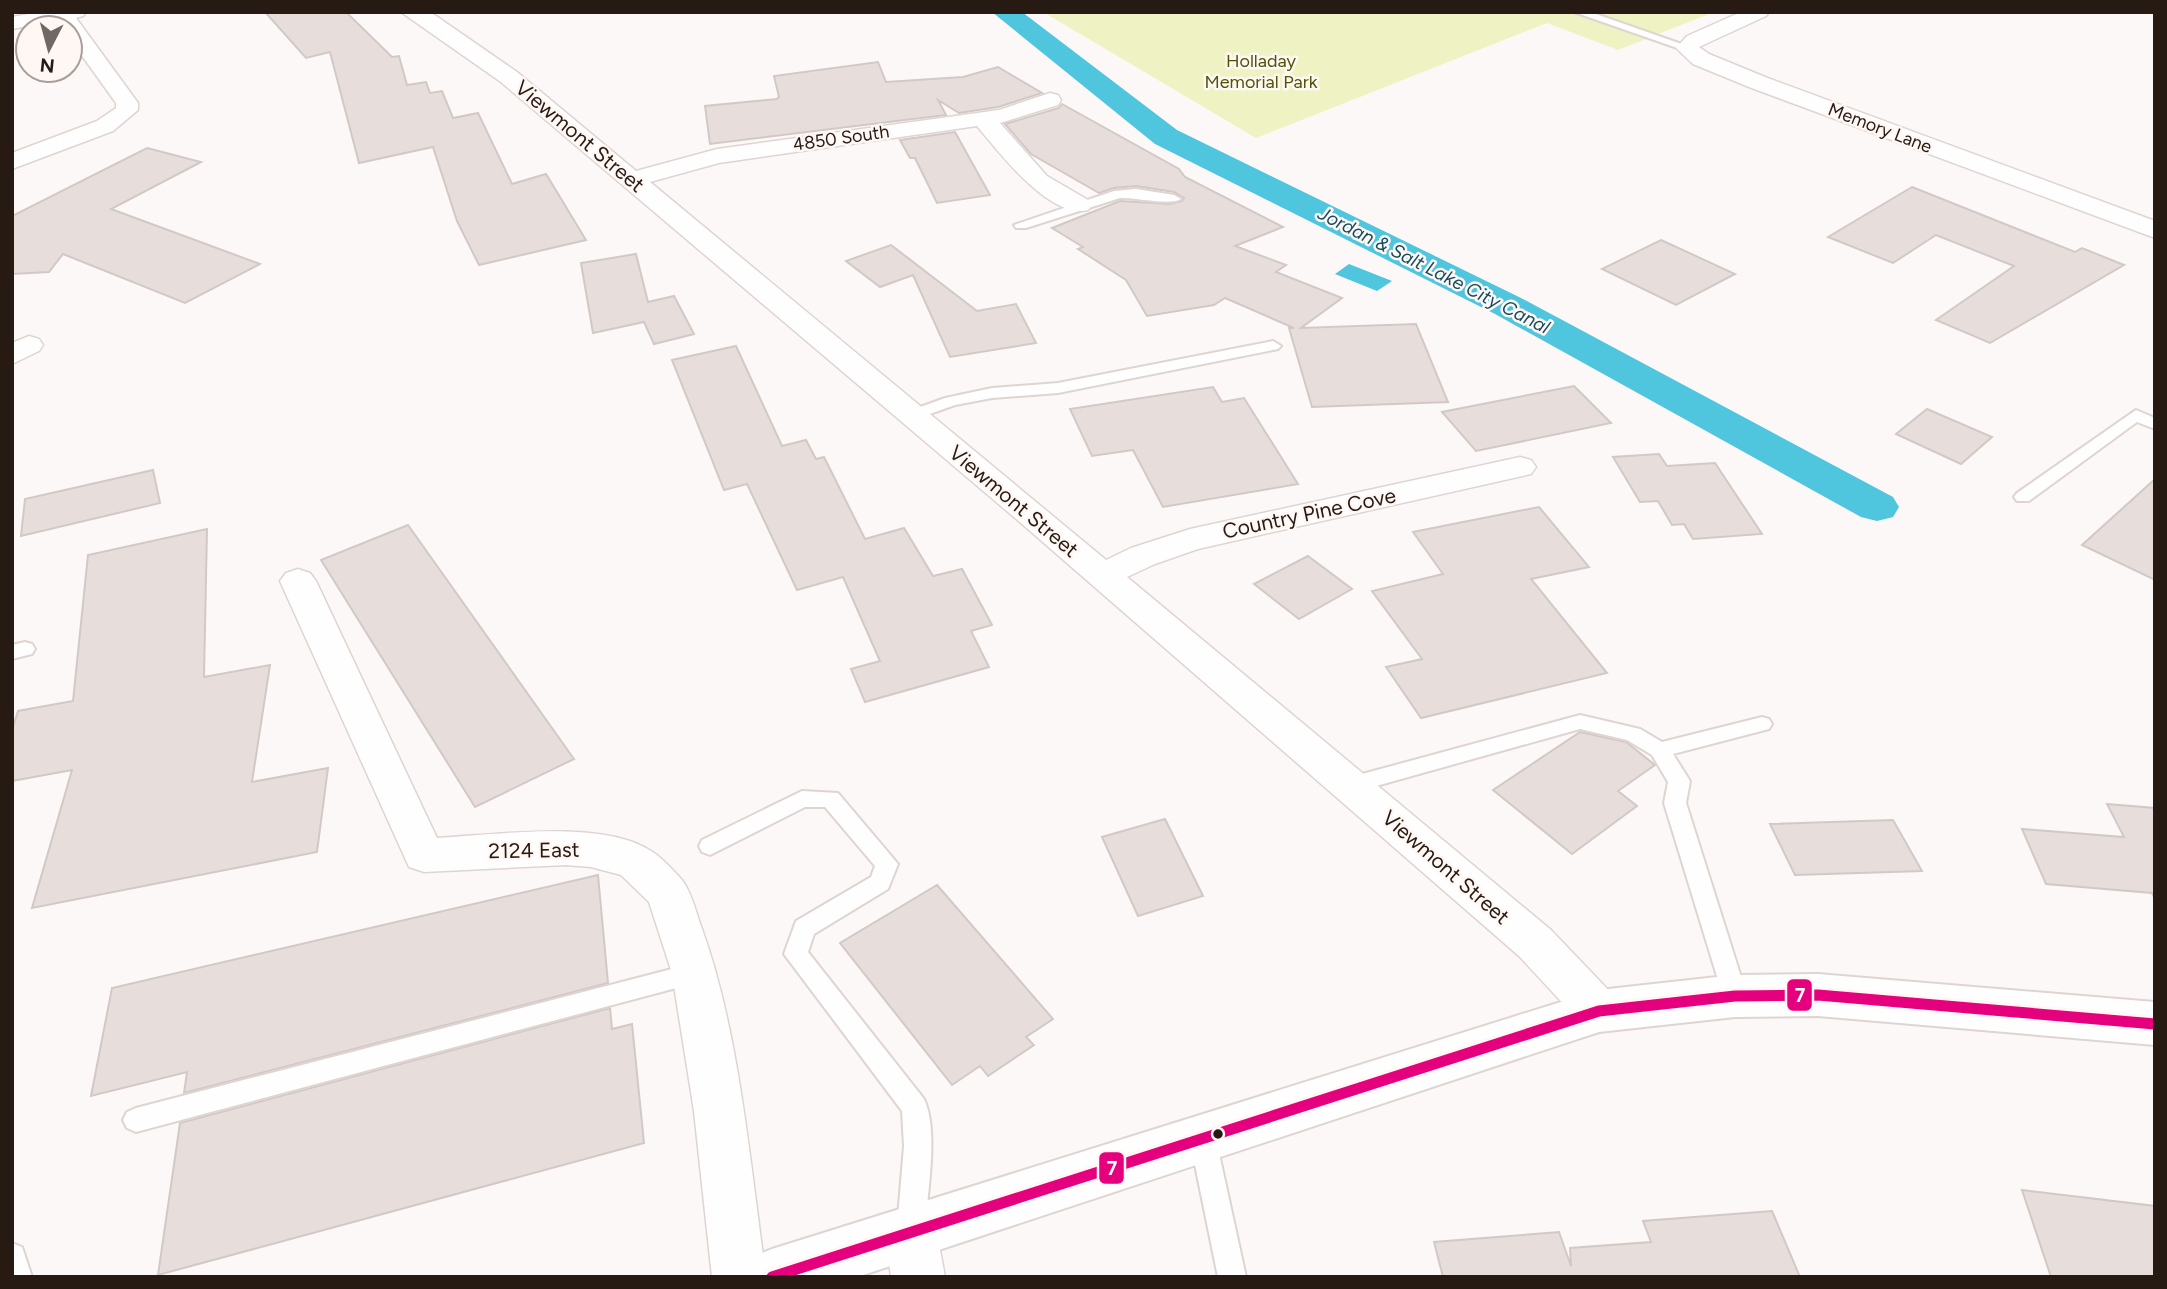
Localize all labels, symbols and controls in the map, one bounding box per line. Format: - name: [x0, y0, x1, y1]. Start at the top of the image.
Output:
- north arrow: [14, 14, 84, 84]
- park label: Holladay Memorial Park: [1205, 50, 1318, 93]
- text: N: [39, 53, 56, 78]
- street label: Viewmont Street: [510, 75, 650, 197]
- street label: Memory Lane: [1825, 98, 1935, 158]
- street label: 4850 South: [791, 120, 891, 156]
- water label: Jordan & Salt Lake City Canal: [1313, 201, 1554, 339]
- street label: Viewmont Street: [944, 440, 1084, 562]
- street label: Country Pine Cove: [1220, 482, 1398, 544]
- street label: Viewmont Street: [1377, 805, 1515, 929]
- street label: 2124 East: [488, 837, 580, 863]
- line badge: 7: [1786, 978, 1813, 1012]
- text: 7: [1795, 984, 1805, 1007]
- unlabelled marker: [1211, 1127, 1225, 1141]
- line badge: 7: [1098, 1151, 1125, 1185]
- text: 7: [1107, 1157, 1117, 1180]

